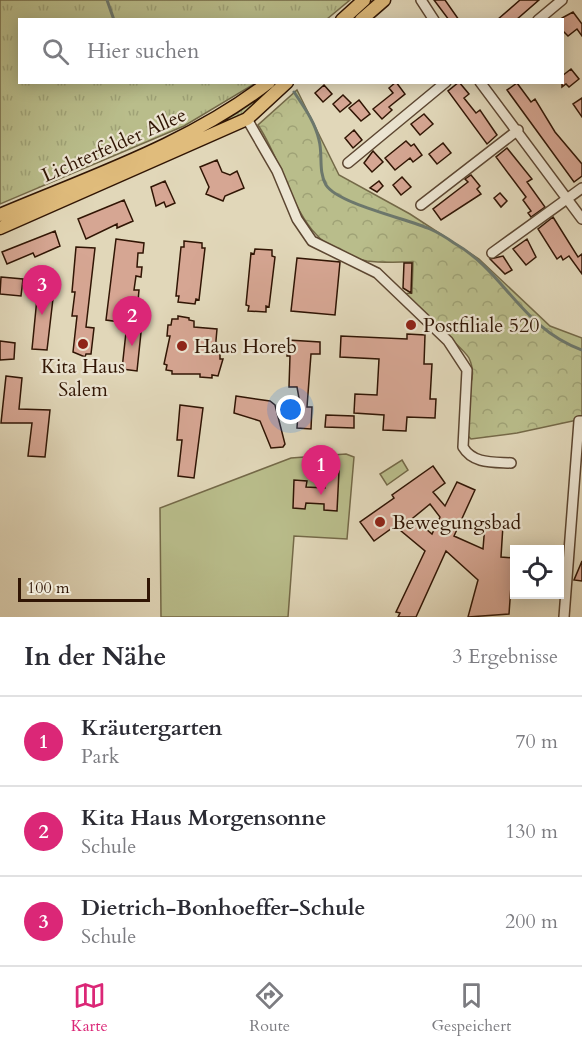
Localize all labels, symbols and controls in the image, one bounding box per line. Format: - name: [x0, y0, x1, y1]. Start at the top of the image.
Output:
- search box: [18, 18, 564, 84]
- icon: search: [39, 35, 72, 68]
- text: Hier suchen: [87, 36, 200, 66]
- street label: Lichterfelder Allee: [37, 101, 191, 189]
- pin: 3: [22, 266, 62, 315]
- pin: 2: [112, 296, 152, 346]
- place label: Postfiliale 520: [423, 312, 540, 339]
- marker: Postfiliale 520: [404, 318, 418, 332]
- place label: Haus Horeb: [194, 333, 297, 360]
- marker: Kita Haus Salem: [76, 337, 90, 351]
- marker: Haus Horeb: [175, 339, 189, 353]
- place label: Kita Haus Salem: [41, 353, 125, 403]
- your location: [276, 395, 305, 424]
- pin: 1: [302, 446, 340, 495]
- place label: Bewegungsbad: [392, 509, 522, 536]
- marker: Bewegungsbad: [373, 515, 387, 529]
- map controls: [510, 545, 564, 599]
- button: locate: [510, 545, 564, 599]
- scale bar: [18, 575, 150, 602]
- text: 100 m: [27, 577, 69, 599]
- text: In der Nähe: [24, 639, 166, 674]
- text: 3 Ergebnisse: [452, 643, 558, 670]
- text: Kräutergarten: [81, 713, 222, 743]
- text: 1: [38, 728, 49, 755]
- text: 70 m: [515, 728, 558, 755]
- text: Park: [81, 743, 119, 770]
- text: Kita Haus Morgensonne: [81, 803, 326, 833]
- text: 2: [38, 818, 49, 845]
- text: 130 m: [505, 818, 558, 845]
- text: Schule: [81, 833, 136, 860]
- text: Dietrich-Bonhoeffer-Schule: [81, 893, 365, 923]
- text: 3: [38, 908, 49, 935]
- text: 200 m: [505, 908, 558, 935]
- text: Schule: [81, 923, 136, 950]
- tab: Karte: [71, 979, 108, 1037]
- tab: Route: [249, 979, 290, 1037]
- tab: Gespeichert: [431, 979, 511, 1037]

